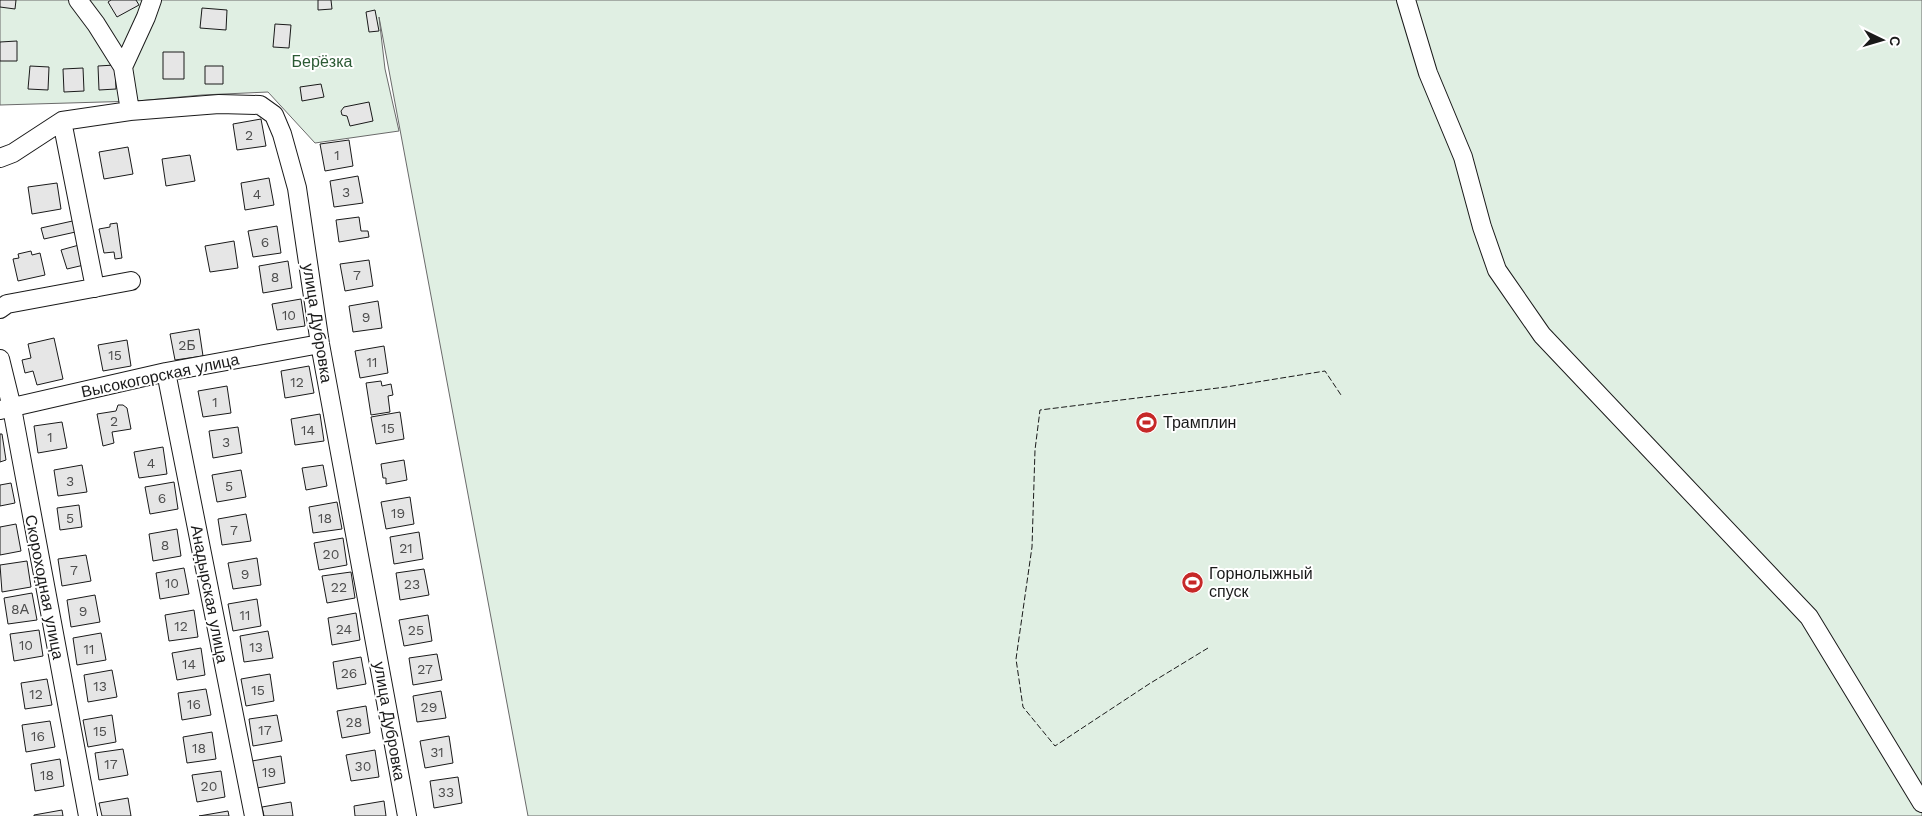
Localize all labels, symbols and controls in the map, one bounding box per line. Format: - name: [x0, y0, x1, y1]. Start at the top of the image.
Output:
- north arrow: [1857, 15, 1907, 65]
- text: С: [1887, 35, 1903, 47]
- park label: Берёзка: [292, 52, 352, 71]
- house number: 2: [245, 127, 253, 143]
- house number: 1: [334, 147, 340, 163]
- house number: 3: [342, 184, 350, 200]
- house number: 4: [253, 186, 261, 202]
- house number: 6: [261, 234, 269, 250]
- street label: улица Дубровка: [299, 262, 336, 384]
- house number: 7: [353, 267, 361, 283]
- house number: 8: [271, 269, 279, 285]
- house number: 10: [282, 307, 296, 323]
- house number: 9: [362, 309, 370, 325]
- house number: 2Б: [178, 337, 196, 353]
- house number: 15: [108, 347, 122, 363]
- street label: Высокогорская улица: [79, 349, 241, 402]
- house number: 11: [367, 354, 377, 370]
- house number: 12: [290, 374, 304, 390]
- house number: 1: [212, 394, 218, 410]
- sports icon: Трамплин: [1135, 410, 1159, 434]
- house number: 2: [110, 413, 118, 429]
- place label: Трамплин: [1163, 413, 1236, 432]
- house number: 15: [381, 420, 395, 436]
- house number: 14: [301, 422, 315, 438]
- house number: 1: [47, 429, 53, 445]
- house number: 3: [222, 434, 230, 450]
- house number: 4: [147, 455, 155, 471]
- house number: 3: [66, 473, 74, 489]
- house number: 5: [225, 478, 233, 494]
- house number: 6: [158, 490, 166, 506]
- house number: 19: [391, 505, 405, 521]
- house number: 5: [66, 510, 74, 526]
- house number: 18: [318, 510, 332, 526]
- street label: Скороходная улица: [21, 513, 68, 661]
- house number: 7: [230, 522, 238, 538]
- street label: Анадырская улица: [187, 523, 232, 665]
- house number: 8: [161, 537, 169, 553]
- house number: 21: [399, 540, 413, 556]
- house number: 20: [323, 546, 339, 562]
- house number: 7: [70, 562, 78, 578]
- place label: Горнолыжный спуск: [1209, 564, 1313, 601]
- house number: 9: [241, 566, 249, 582]
- sports icon: Горнолыжный спуск: [1181, 570, 1205, 594]
- house number: 10: [165, 575, 179, 591]
- house number: 23: [404, 576, 420, 592]
- house number: 22: [331, 579, 347, 595]
- house number: 8А: [11, 601, 30, 617]
- house number: 9: [79, 603, 87, 619]
- house number: 11: [240, 607, 250, 623]
- house number: 12: [174, 618, 188, 634]
- house number: 24: [336, 621, 352, 637]
- house number: 25: [408, 622, 424, 638]
- house number: 10: [19, 637, 33, 653]
- house number: 13: [249, 639, 263, 655]
- house number: 11: [84, 641, 94, 657]
- house number: 14: [182, 656, 196, 672]
- street label: улица Дубровка: [370, 660, 409, 782]
- house number: 27: [417, 661, 433, 677]
- house number: 26: [341, 665, 357, 681]
- house number: 13: [93, 678, 107, 694]
- house number: 15: [251, 682, 265, 698]
- house number: 12: [29, 686, 43, 702]
- house number: 16: [187, 696, 201, 712]
- house number: 29: [421, 699, 437, 715]
- house number: 28: [346, 714, 362, 730]
- house number: 17: [258, 722, 272, 738]
- house number: 15: [93, 723, 107, 739]
- house number: 16: [31, 728, 45, 744]
- house number: 18: [192, 740, 206, 756]
- house number: 31: [430, 744, 444, 760]
- house number: 17: [104, 756, 118, 772]
- house number: 30: [355, 758, 371, 774]
- house number: 19: [262, 764, 276, 780]
- house number: 18: [40, 767, 54, 783]
- house number: 20: [201, 778, 217, 794]
- house number: 33: [438, 784, 454, 800]

